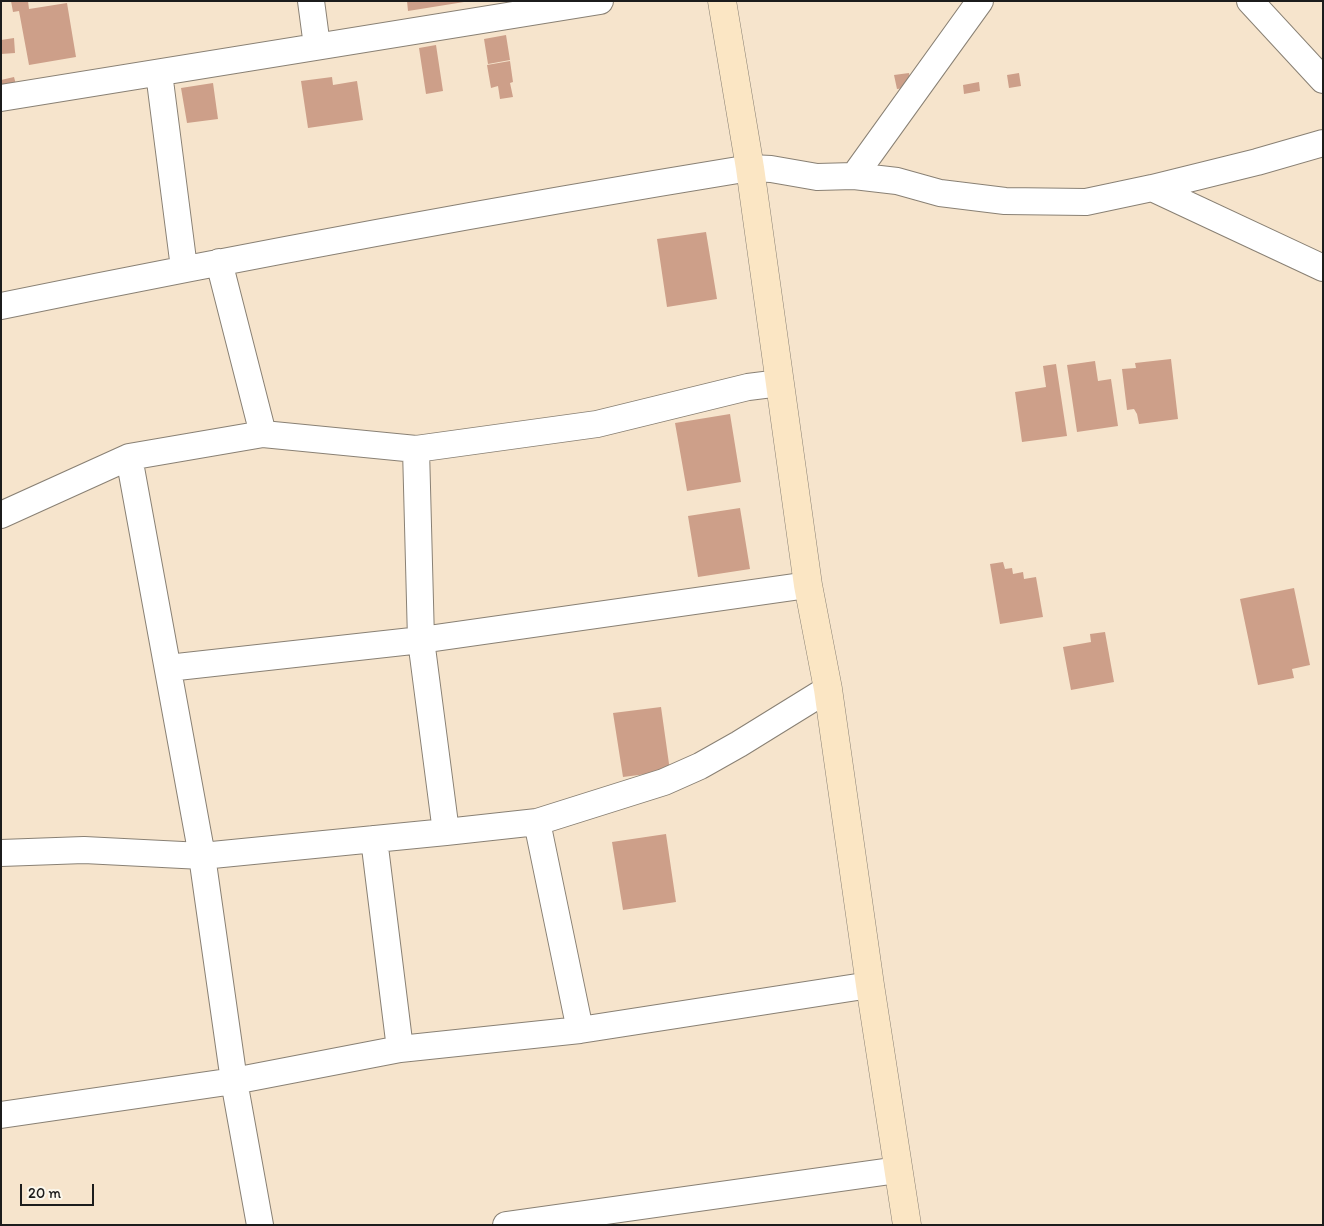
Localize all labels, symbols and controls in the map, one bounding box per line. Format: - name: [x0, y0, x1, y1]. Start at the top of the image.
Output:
- scale bar: [22, 1174, 96, 1206]
- text: 20 m: [28, 1184, 61, 1202]

